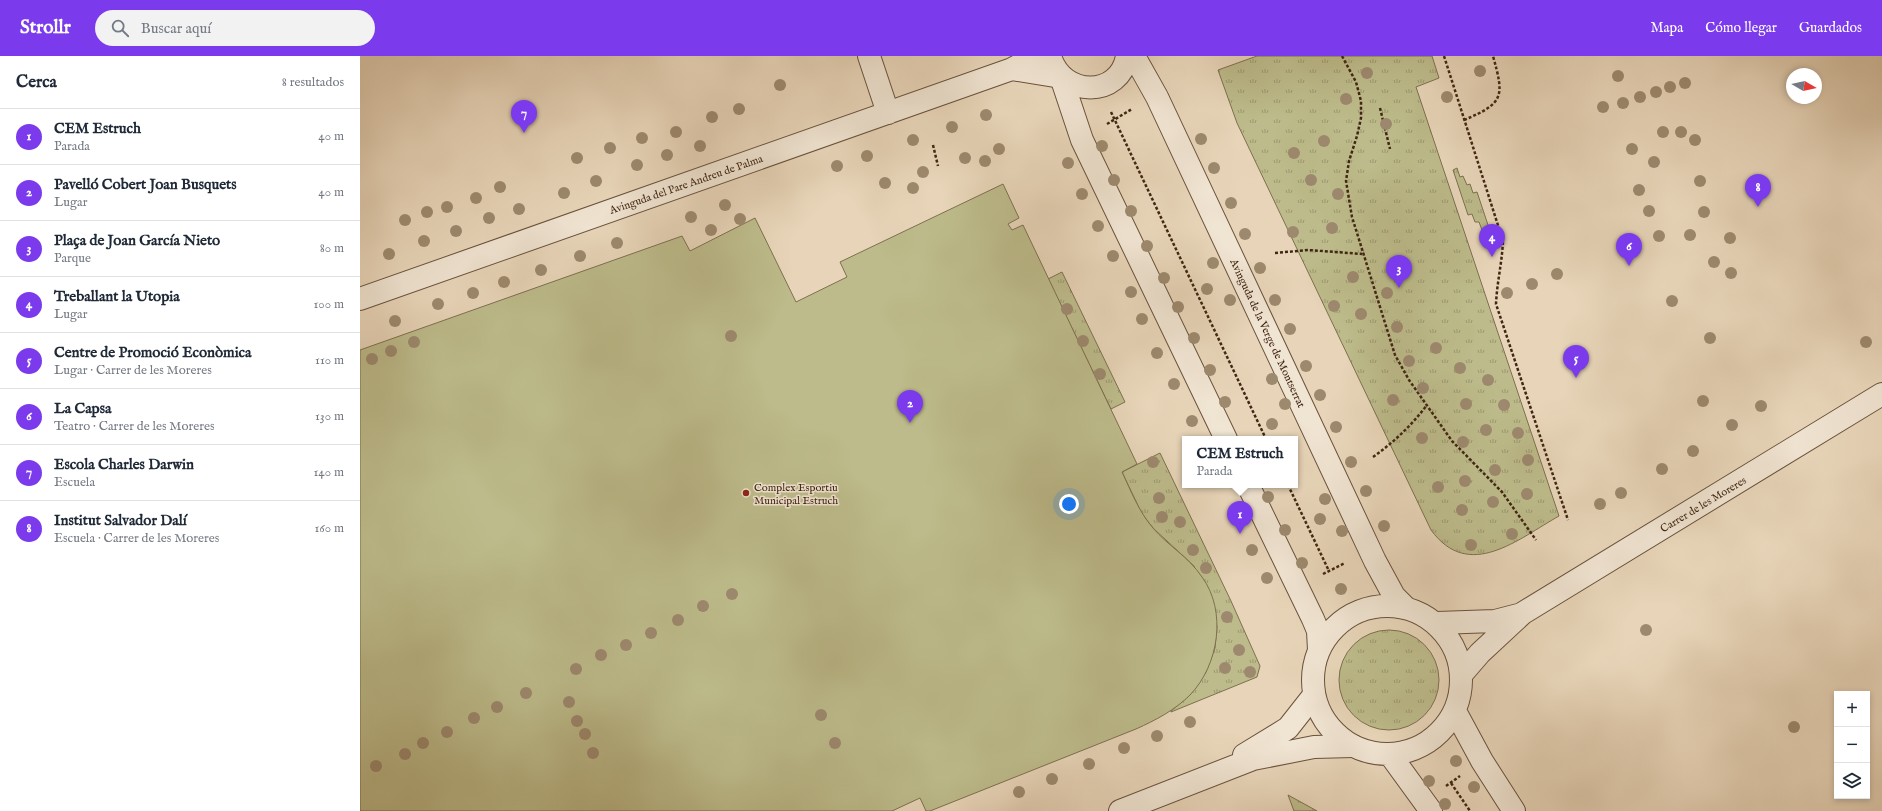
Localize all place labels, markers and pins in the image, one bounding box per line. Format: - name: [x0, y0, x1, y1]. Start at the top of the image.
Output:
- pin: 7: [511, 100, 537, 133]
- pin: 8: [1745, 174, 1771, 207]
- pin: 4: [1479, 224, 1505, 257]
- pin: 6: [1616, 233, 1642, 266]
- pin: 3: [1386, 255, 1412, 288]
- pin: 5: [1563, 345, 1589, 378]
- pin: 2: [897, 390, 923, 423]
- place label: Complex Esportiu Municipal Estruch: [754, 481, 838, 508]
- marker: Complex Esportiu Municipal Estruch: [741, 488, 751, 498]
- pin: 1: [1227, 501, 1253, 534]

